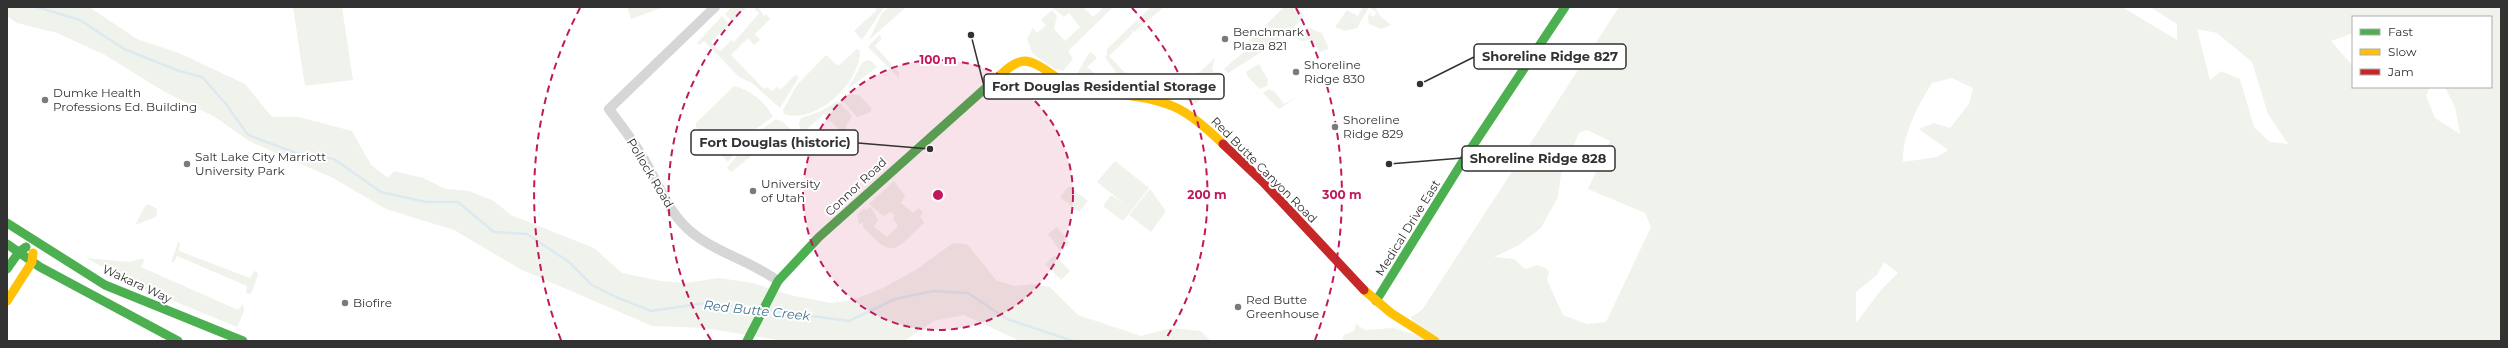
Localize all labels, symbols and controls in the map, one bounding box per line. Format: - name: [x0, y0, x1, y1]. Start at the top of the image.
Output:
- legend: [2352, 16, 2492, 88]
- place label: Benchmark Plaza 821: [1233, 24, 1305, 53]
- text: Fast: [2388, 24, 2413, 39]
- marker: Benchmark Plaza 821: [1220, 34, 1230, 44]
- callout: Shoreline Ridge 827: [1474, 44, 1626, 69]
- text: Slow: [2388, 44, 2417, 59]
- text: Shoreline Ridge 827: [1482, 48, 1618, 64]
- text: 100 m: [920, 52, 956, 67]
- place label: Shoreline Ridge 830: [1304, 57, 1365, 86]
- text: Jam: [2387, 64, 2414, 79]
- marker: Shoreline Ridge 830: [1291, 67, 1301, 77]
- callout: Fort Douglas Residential Storage: [984, 74, 1224, 99]
- text: Fort Douglas Residential Storage: [992, 78, 1216, 94]
- place label: Dumke Health Professions Ed. Building: [53, 85, 197, 114]
- marker: Dumke Health Professions Ed. Building: [40, 95, 50, 105]
- place label: Shoreline Ridge 829: [1343, 112, 1403, 141]
- street label: Red Butte Canyon Road: [1208, 113, 1321, 226]
- marker: Shoreline Ridge 829: [1330, 122, 1340, 132]
- callout: Fort Douglas (historic): [691, 130, 858, 155]
- text: Fort Douglas (historic): [699, 134, 851, 150]
- street label: Pollock Road: [624, 135, 677, 210]
- callout: Shoreline Ridge 828: [1462, 146, 1615, 171]
- place label: Salt Lake City Marriott University Park: [195, 149, 326, 178]
- text: Shoreline Ridge 828: [1470, 150, 1607, 166]
- street label: Connor Road: [822, 154, 890, 219]
- marker: Salt Lake City Marriott University Park: [182, 159, 192, 169]
- place label: University of Utah: [761, 176, 821, 205]
- street label: Medical Drive East: [1372, 177, 1443, 279]
- marker: University of Utah: [748, 186, 758, 196]
- text: 200 m: [1187, 187, 1227, 202]
- text: 300 m: [1321, 187, 1362, 202]
- centre of rings: [931, 188, 945, 202]
- street label: Wakara Way: [100, 261, 175, 306]
- place label: Red Butte Greenhouse: [1246, 292, 1319, 321]
- place label: Biofire: [353, 295, 392, 310]
- water label: Red Butte Creek: [703, 296, 812, 324]
- marker: Biofire: [340, 298, 350, 308]
- marker: Red Butte Greenhouse: [1233, 302, 1243, 312]

